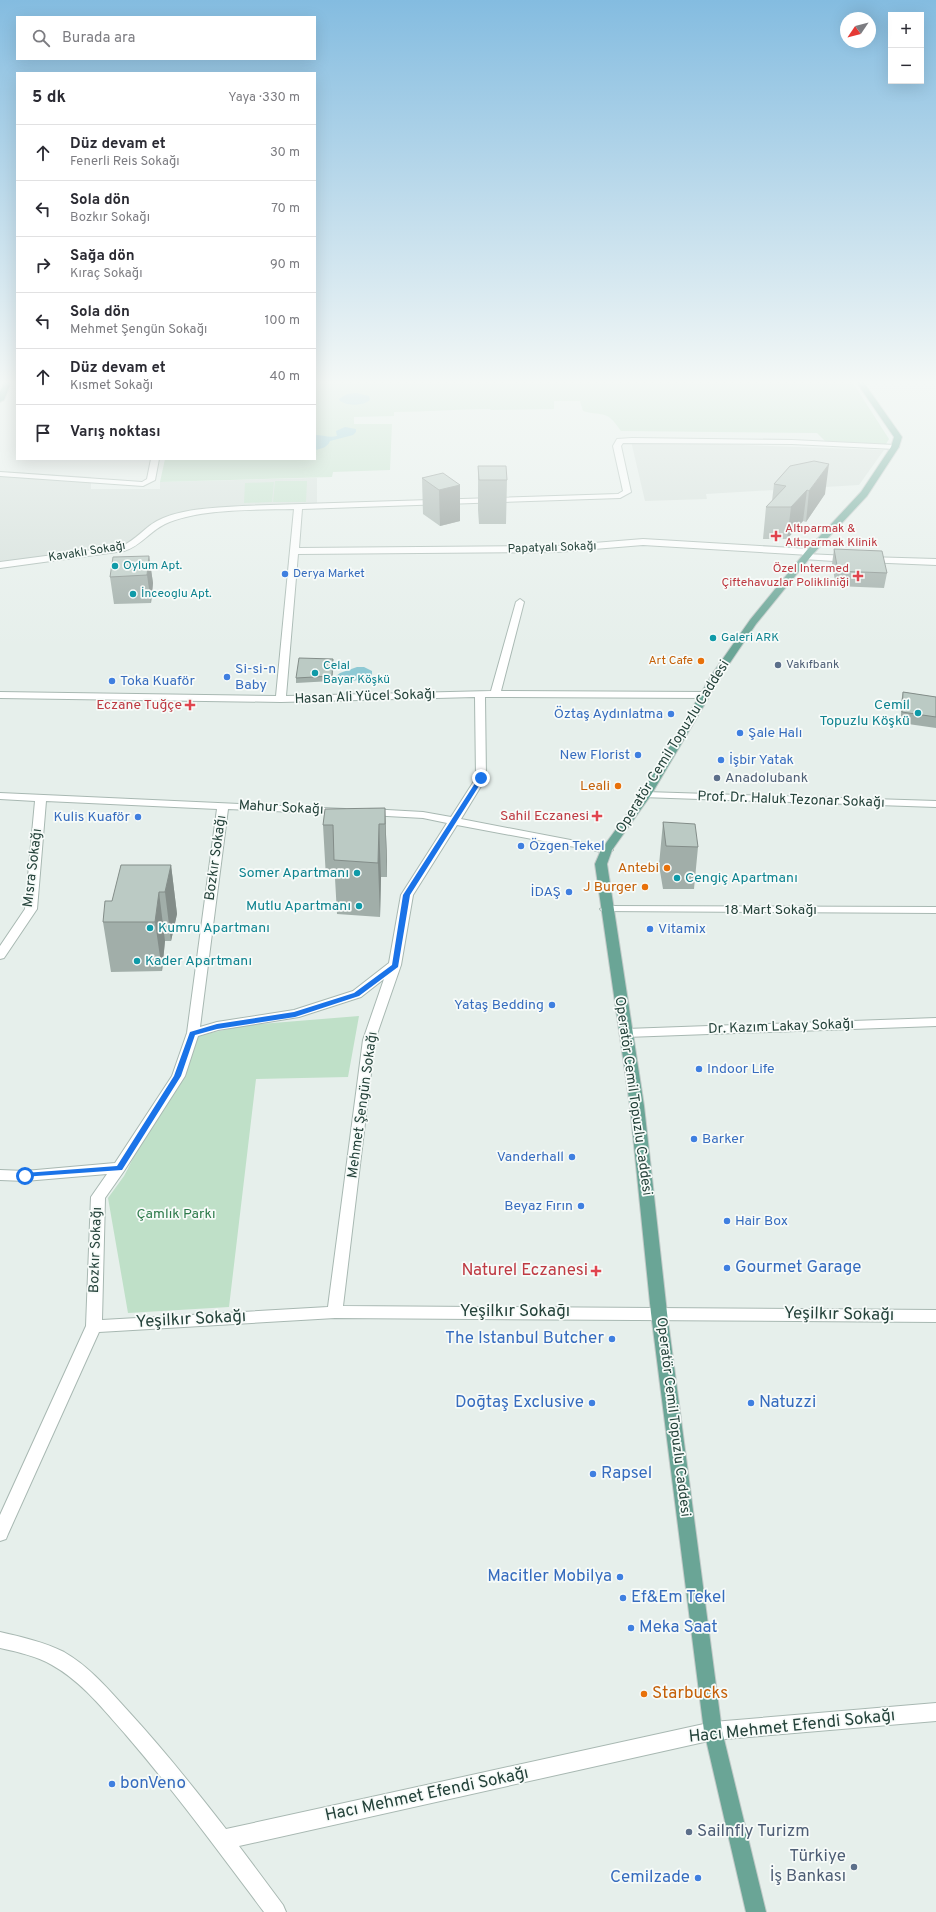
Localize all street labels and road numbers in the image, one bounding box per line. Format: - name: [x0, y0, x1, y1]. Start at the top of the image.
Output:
- street label: Kavaklı Sokağı: [47, 538, 127, 566]
- street label: Papatyalı Sokağı: [507, 538, 597, 558]
- street label: Operatör Cemil Topuzlu Caddesi: [613, 657, 733, 837]
- street label: Hasan Ali Yücel Sokağı: [294, 686, 436, 708]
- street label: Prof. Dr. Haluk Tezonar Sokağı: [697, 788, 885, 812]
- street label: Mahur Sokağı: [238, 797, 324, 819]
- street label: Bozkır Sokağı: [202, 814, 230, 902]
- street label: Mısra Sokağı: [20, 828, 46, 908]
- street label: 18 Mart Sokağı: [725, 902, 817, 919]
- street label: Operatör Cemil Topuzlu Caddesi: [611, 995, 655, 1197]
- street label: Dr. Kazım Lakay Sokağı: [708, 1016, 854, 1038]
- street label: Mehmet Şengün Sokağı: [344, 1031, 382, 1179]
- street label: Bozkır Sokağı: [86, 1207, 106, 1293]
- street label: Yeşilkır Sokağı: [460, 1301, 570, 1323]
- street label: Yeşilkır Sokağı: [784, 1303, 894, 1327]
- street label: Yeşilkır Sokağı: [135, 1306, 247, 1334]
- street label: Operatör Cemil Topuzlu Caddesi: [652, 1316, 694, 1518]
- street label: Hacı Mehmet Efendi Sokağı: [688, 1705, 896, 1749]
- street label: Hacı Mehmet Efendi Sokağı: [323, 1763, 531, 1827]

